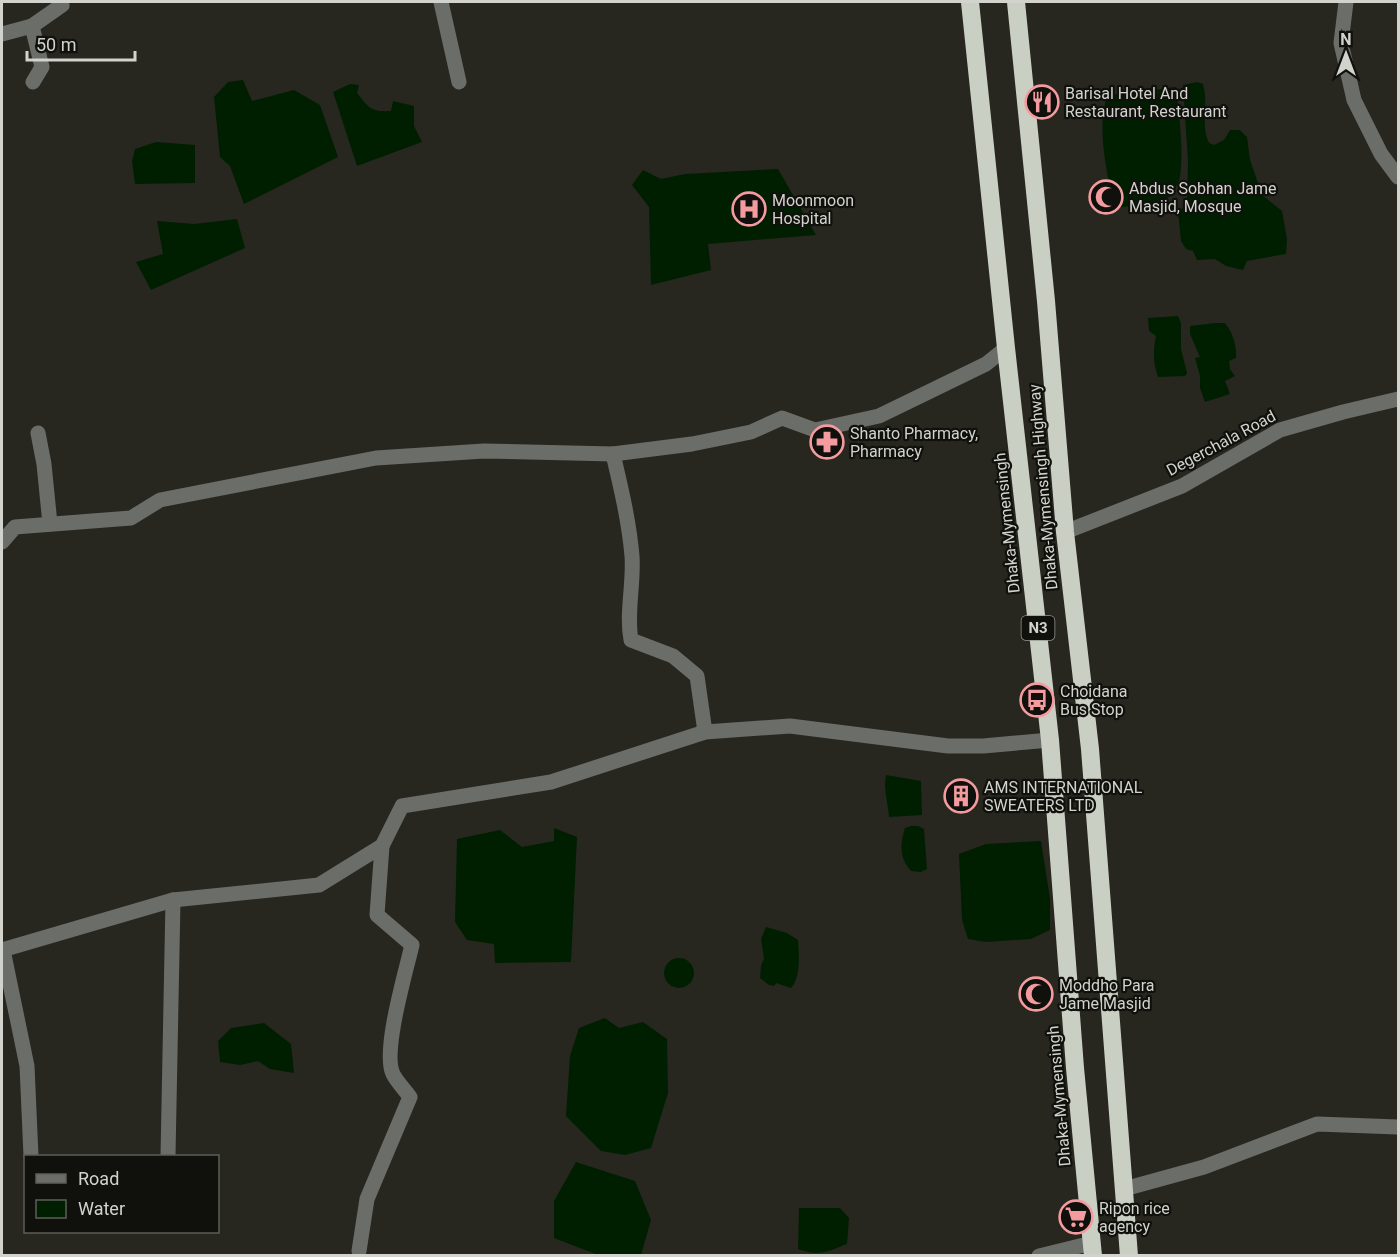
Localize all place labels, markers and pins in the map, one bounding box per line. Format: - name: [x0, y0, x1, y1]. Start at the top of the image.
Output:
- restaurant icon: Barisal Hotel And Restaurant, Restaurant: [1024, 84, 1060, 120]
- place label: Barisal Hotel And Restaurant, Restaurant: [1065, 84, 1227, 121]
- mosque icon: Abdus Sobhan Jame Masjid, Mosque: [1088, 179, 1124, 215]
- place label: Abdus Sobhan Jame Masjid, Mosque: [1129, 179, 1276, 216]
- hospital icon: Moonmoon Hospital: [731, 191, 767, 227]
- place label: Moonmoon Hospital: [772, 191, 854, 228]
- pharmacy icon: Shanto Pharmacy, Pharmacy: [809, 424, 845, 460]
- place label: Shanto Pharmacy, Pharmacy: [850, 424, 978, 461]
- bus stop icon: Choidana Bus Stop: [1019, 682, 1055, 718]
- place label: Choidana Bus Stop: [1060, 682, 1128, 719]
- building icon: AMS INTERNATIONAL SWEATERS LTD: [943, 778, 979, 814]
- place label: AMS INTERNATIONAL SWEATERS LTD: [984, 778, 1143, 815]
- mosque icon: Moddho Para Jame Masjid: [1018, 976, 1054, 1012]
- place label: Moddho Para Jame Masjid: [1059, 976, 1155, 1013]
- supermarket icon: Ripon rice agency: [1058, 1199, 1094, 1235]
- place label: Ripon rice agency: [1099, 1199, 1170, 1236]

